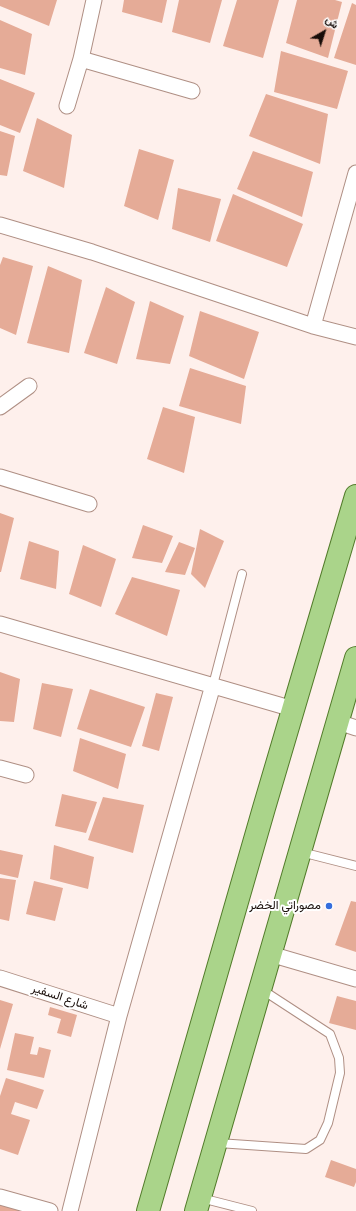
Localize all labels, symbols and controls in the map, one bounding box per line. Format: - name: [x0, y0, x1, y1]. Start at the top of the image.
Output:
- north arrow: [304, 12, 344, 52]
- text: ش: [323, 13, 341, 31]
- place label: مصوراتي الخضر: [249, 899, 321, 913]
- marker: مصوراتي الخضر: [324, 901, 334, 911]
- street label: شارع السفير: [30, 981, 90, 1013]

